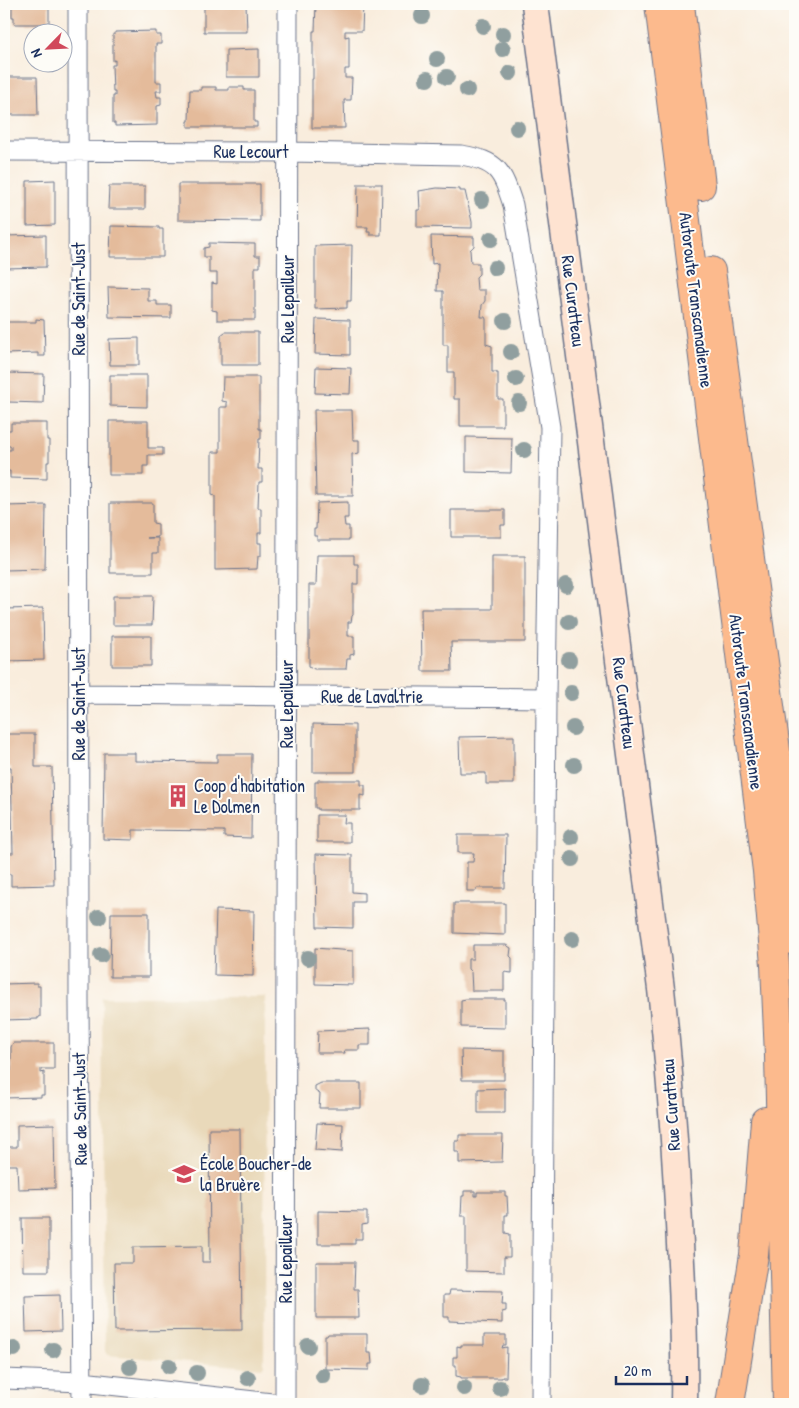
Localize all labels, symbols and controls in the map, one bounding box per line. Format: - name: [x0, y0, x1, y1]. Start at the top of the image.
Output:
- north arrow: [22, 22, 72, 72]
- text: N: [25, 46, 46, 61]
- street label: Rue Lecourt: [213, 139, 289, 164]
- street label: Autoroute Transcanadienne: [673, 211, 720, 389]
- street label: Rue de Saint-Just: [66, 242, 91, 355]
- street label: Rue Curatteau: [556, 254, 591, 348]
- street label: Rue Lepailleur: [275, 255, 300, 343]
- street label: Autoroute Transcanadienne: [723, 613, 770, 791]
- street label: Rue de Saint-Just: [66, 647, 91, 760]
- street label: Rue Curatteau: [607, 656, 642, 750]
- street label: Rue Lepailleur: [274, 660, 299, 748]
- street label: Rue de Lavaltrie: [321, 684, 423, 709]
- place label: Coop d'habitation Le Dolmen: [194, 773, 305, 819]
- building icon: Coop d'habitation Le Dolmen: [165, 783, 191, 809]
- street label: Rue de Saint-Just: [66, 1052, 93, 1166]
- street label: Rue Curatteau: [655, 1059, 686, 1152]
- place label: École Boucher-de la Bruère: [200, 1151, 312, 1197]
- school or university icon: École Boucher-de la Bruère: [171, 1161, 197, 1187]
- street label: Rue Lepailleur: [273, 1215, 298, 1303]
- scale bar: [616, 1353, 688, 1385]
- text: 20 m: [624, 1360, 651, 1381]

